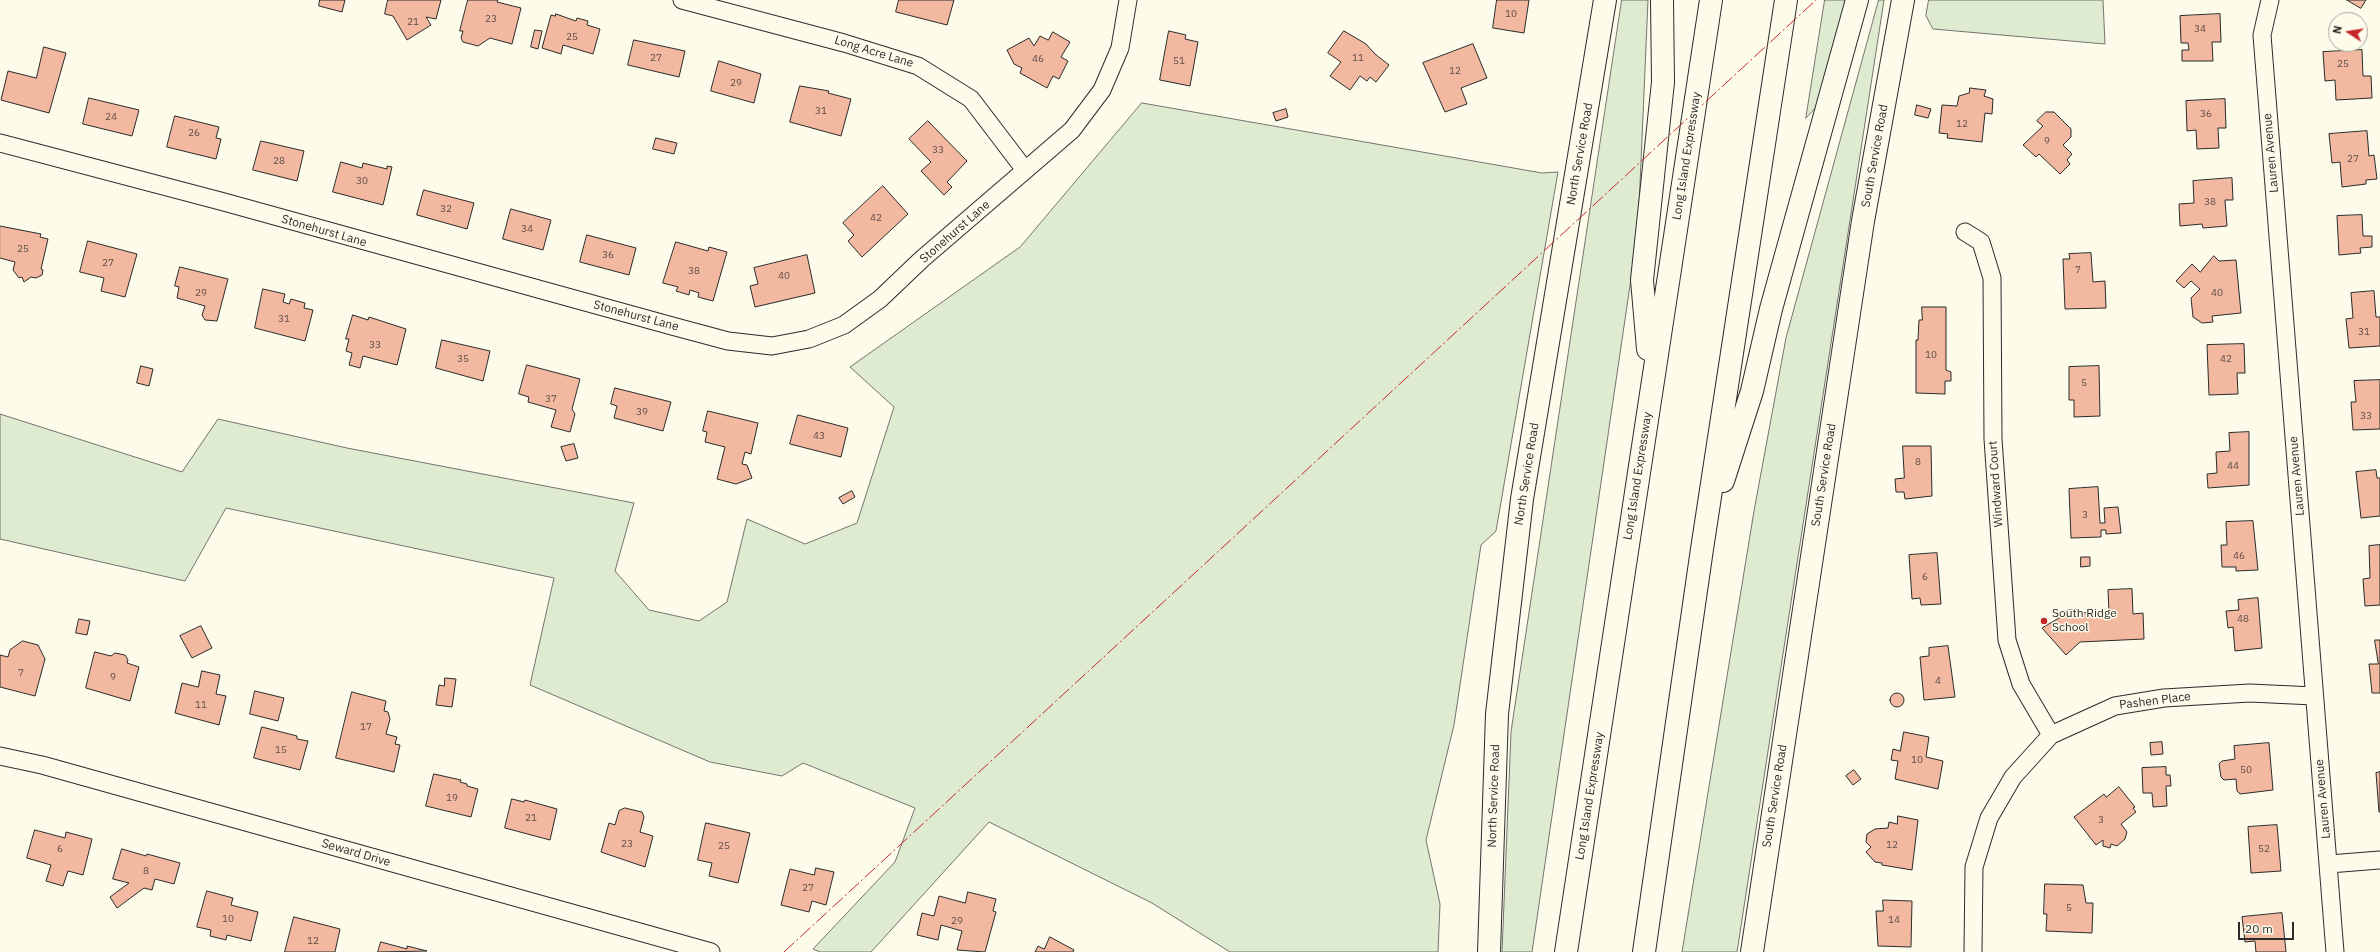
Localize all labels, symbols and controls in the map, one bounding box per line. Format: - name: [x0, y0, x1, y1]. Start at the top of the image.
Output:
- house number: 10: [1505, 8, 1517, 20]
- north arrow: [2328, 12, 2368, 52]
- house number: 23: [485, 13, 497, 25]
- house number: 21: [407, 16, 419, 28]
- house number: 34: [2194, 23, 2206, 35]
- text: N: [2330, 24, 2345, 35]
- house number: 25: [566, 31, 578, 43]
- street label: Long Acre Lane: [833, 33, 915, 71]
- house number: 27: [650, 52, 662, 64]
- house number: 11: [1352, 52, 1364, 64]
- house number: 46: [1032, 53, 1044, 65]
- house number: 51: [1173, 55, 1185, 67]
- house number: 25: [2337, 58, 2349, 70]
- house number: 12: [1449, 65, 1461, 77]
- house number: 29: [730, 77, 742, 89]
- street label: Long Island Expressway: [1670, 91, 1704, 221]
- street label: North Service Road: [1564, 102, 1596, 206]
- street label: South Service Road: [1859, 103, 1891, 209]
- house number: 31: [815, 105, 827, 117]
- house number: 36: [2200, 108, 2212, 120]
- house number: 24: [105, 111, 117, 123]
- street label: Lauren Avenue: [2260, 113, 2282, 193]
- house number: 12: [1956, 118, 1968, 130]
- house number: 26: [188, 127, 200, 139]
- house number: 9: [2044, 135, 2050, 147]
- house number: 33: [932, 144, 944, 156]
- house number: 27: [2347, 153, 2359, 165]
- house number: 28: [273, 155, 285, 167]
- house number: 30: [356, 175, 368, 187]
- house number: 38: [2204, 196, 2216, 208]
- street label: Stonehurst Lane: [917, 198, 993, 266]
- house number: 32: [440, 203, 452, 215]
- street label: Stonehurst Lane: [280, 212, 368, 250]
- house number: 42: [870, 212, 882, 224]
- house number: 34: [521, 223, 533, 235]
- house number: 25: [17, 243, 29, 255]
- house number: 36: [602, 249, 614, 261]
- house number: 27: [102, 257, 114, 269]
- house number: 7: [2075, 264, 2081, 276]
- house number: 38: [688, 265, 700, 277]
- house number: 40: [778, 270, 790, 282]
- house number: 29: [195, 287, 207, 299]
- house number: 40: [2211, 287, 2223, 299]
- street label: Stonehurst Lane: [592, 298, 680, 334]
- house number: 31: [278, 313, 290, 325]
- house number: 31: [2358, 326, 2370, 338]
- house number: 33: [369, 339, 381, 351]
- house number: 10: [1925, 349, 1937, 361]
- house number: 35: [457, 353, 469, 365]
- house number: 42: [2220, 353, 2232, 365]
- house number: 5: [2081, 377, 2087, 389]
- house number: 37: [545, 393, 557, 405]
- house number: 39: [636, 406, 648, 418]
- house number: 33: [2360, 410, 2372, 422]
- street label: Long Island Expressway: [1621, 411, 1655, 541]
- street label: North Service Road: [1512, 422, 1542, 526]
- street label: South Service Road: [1809, 422, 1839, 528]
- house number: 43: [813, 430, 825, 442]
- street label: Lauren Avenue: [2286, 436, 2308, 516]
- street label: Windward Court: [1986, 440, 2006, 528]
- house number: 8: [1915, 456, 1921, 468]
- house number: 44: [2227, 460, 2239, 472]
- house number: 3: [2082, 509, 2088, 521]
- house number: 46: [2233, 550, 2245, 562]
- house number: 6: [1922, 571, 1928, 583]
- place label: South Ridge School: [2052, 607, 2117, 635]
- house number: 48: [2237, 613, 2249, 625]
- marker: South Ridge School: [2039, 616, 2049, 626]
- house number: 7: [18, 667, 24, 679]
- house number: 9: [110, 671, 116, 683]
- house number: 4: [1935, 675, 1941, 687]
- street label: Pashen Place: [2118, 689, 2192, 713]
- house number: 11: [195, 699, 207, 711]
- house number: 17: [360, 721, 372, 733]
- street label: Long Island Expressway: [1573, 731, 1607, 861]
- street label: South Service Road: [1760, 743, 1790, 849]
- house number: 15: [275, 744, 287, 756]
- street label: North Service Road: [1485, 744, 1503, 848]
- house number: 10: [1911, 754, 1923, 766]
- street label: Lauren Avenue: [2312, 759, 2334, 839]
- house number: 50: [2240, 764, 2252, 776]
- house number: 19: [446, 792, 458, 804]
- house number: 21: [525, 812, 537, 824]
- house number: 3: [2098, 814, 2104, 826]
- street label: Seward Drive: [320, 836, 392, 870]
- house number: 23: [621, 838, 633, 850]
- house number: 12: [1886, 839, 1898, 851]
- house number: 25: [718, 840, 730, 852]
- house number: 6: [57, 843, 63, 855]
- house number: 52: [2258, 843, 2270, 855]
- house number: 8: [143, 865, 149, 877]
- house number: 27: [802, 882, 814, 894]
- house number: 5: [2066, 902, 2072, 914]
- house number: 10: [222, 913, 234, 925]
- house number: 14: [1888, 914, 1900, 926]
- scale bar: [2240, 914, 2296, 940]
- house number: 29: [951, 915, 963, 927]
- text: 20 m: [2245, 921, 2273, 936]
- house number: 12: [307, 935, 319, 947]

